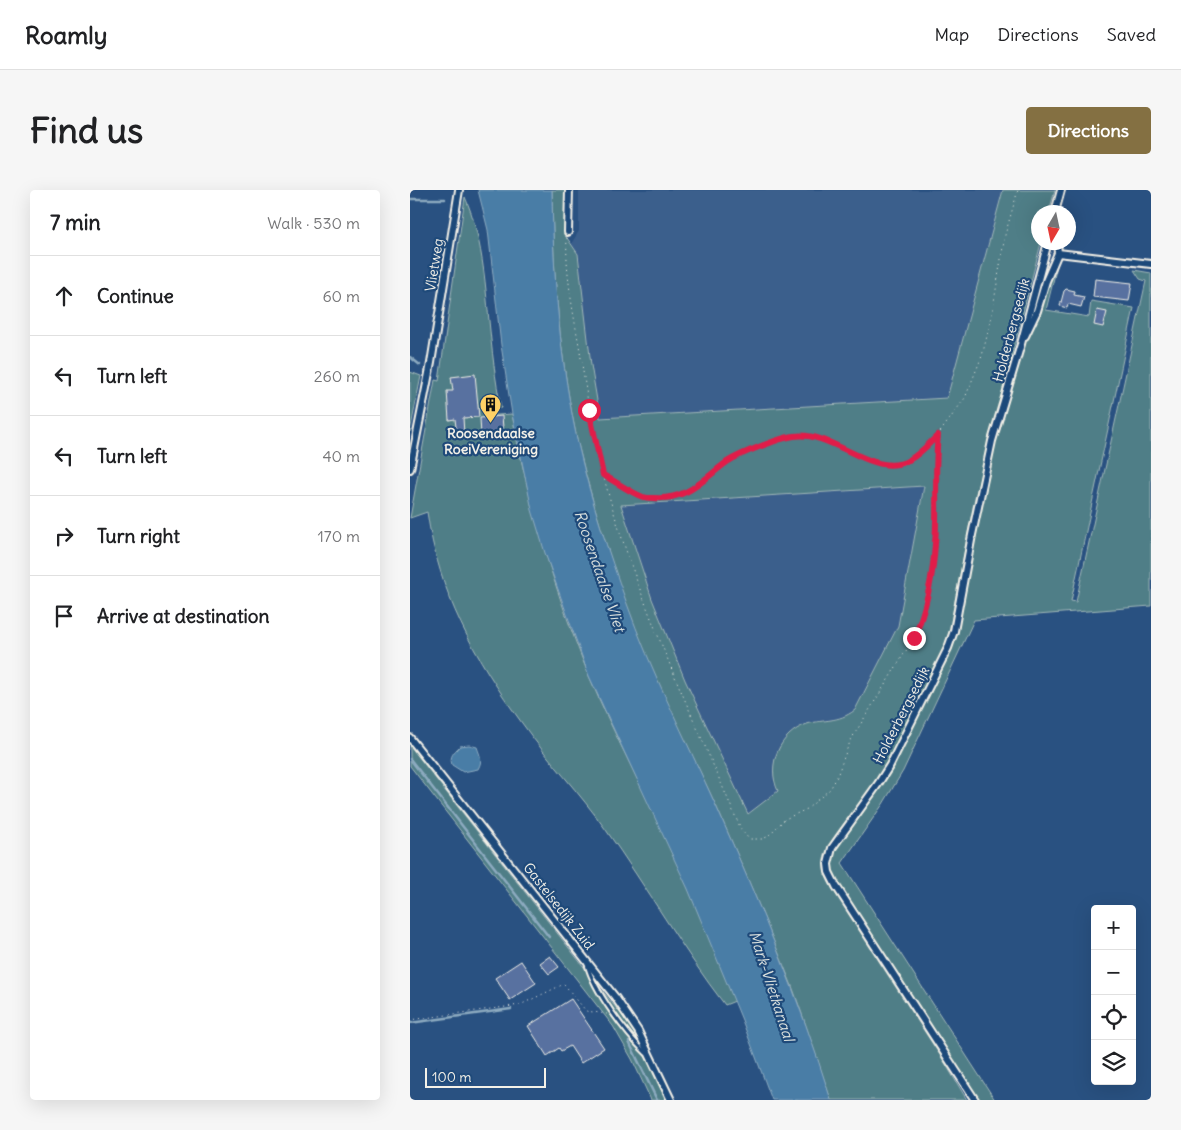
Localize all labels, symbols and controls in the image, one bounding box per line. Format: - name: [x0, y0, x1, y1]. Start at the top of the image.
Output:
- text: Roamly: [25, 20, 107, 50]
- text: Map: [934, 23, 969, 46]
- text: Directions: [997, 23, 1079, 46]
- text: Saved: [1107, 23, 1156, 46]
- button: Directions: [1026, 107, 1151, 154]
- text: Find us: [30, 108, 143, 152]
- north arrow: [1031, 205, 1076, 250]
- text: 7 min: [50, 209, 101, 236]
- text: Walk · 530 m: [267, 213, 360, 233]
- street label: Vlietweg: [421, 237, 447, 293]
- street label: Holderbergsedijk: [989, 276, 1033, 384]
- icon: ahead: [50, 282, 78, 310]
- text: Continue: [97, 284, 174, 308]
- text: 60 m: [322, 286, 360, 306]
- icon: left: [50, 362, 78, 390]
- text: Turn left: [97, 364, 167, 388]
- text: 260 m: [314, 366, 360, 386]
- building icon: Roosendaalse RoeiVereniging: [479, 393, 503, 424]
- route start: [578, 399, 601, 422]
- place label: Roosendaalse RoeiVereniging: [444, 424, 538, 458]
- icon: left: [50, 442, 78, 470]
- text: Turn left: [97, 444, 167, 468]
- text: 40 m: [322, 446, 360, 466]
- water label: Roosendaalse Vliet: [570, 508, 630, 636]
- icon: right: [50, 522, 78, 550]
- text: Turn right: [97, 524, 180, 548]
- text: 170 m: [317, 526, 360, 546]
- icon: arrive: [50, 602, 78, 630]
- text: Arrive at destination: [97, 604, 270, 628]
- route end: [903, 627, 926, 650]
- street label: Holderbergsedijk: [869, 663, 933, 767]
- street label: Gastelsedijk Zuid: [519, 859, 599, 953]
- map controls: [1091, 905, 1136, 1085]
- button: +: [1091, 905, 1136, 950]
- water label: Mark-Vlietkanaal: [745, 929, 800, 1046]
- button: −: [1091, 950, 1136, 995]
- button: locate: [1091, 995, 1136, 1040]
- button: layers: [1091, 1040, 1136, 1085]
- scale bar: [425, 1065, 546, 1088]
- text: 100 m: [432, 1068, 472, 1086]

